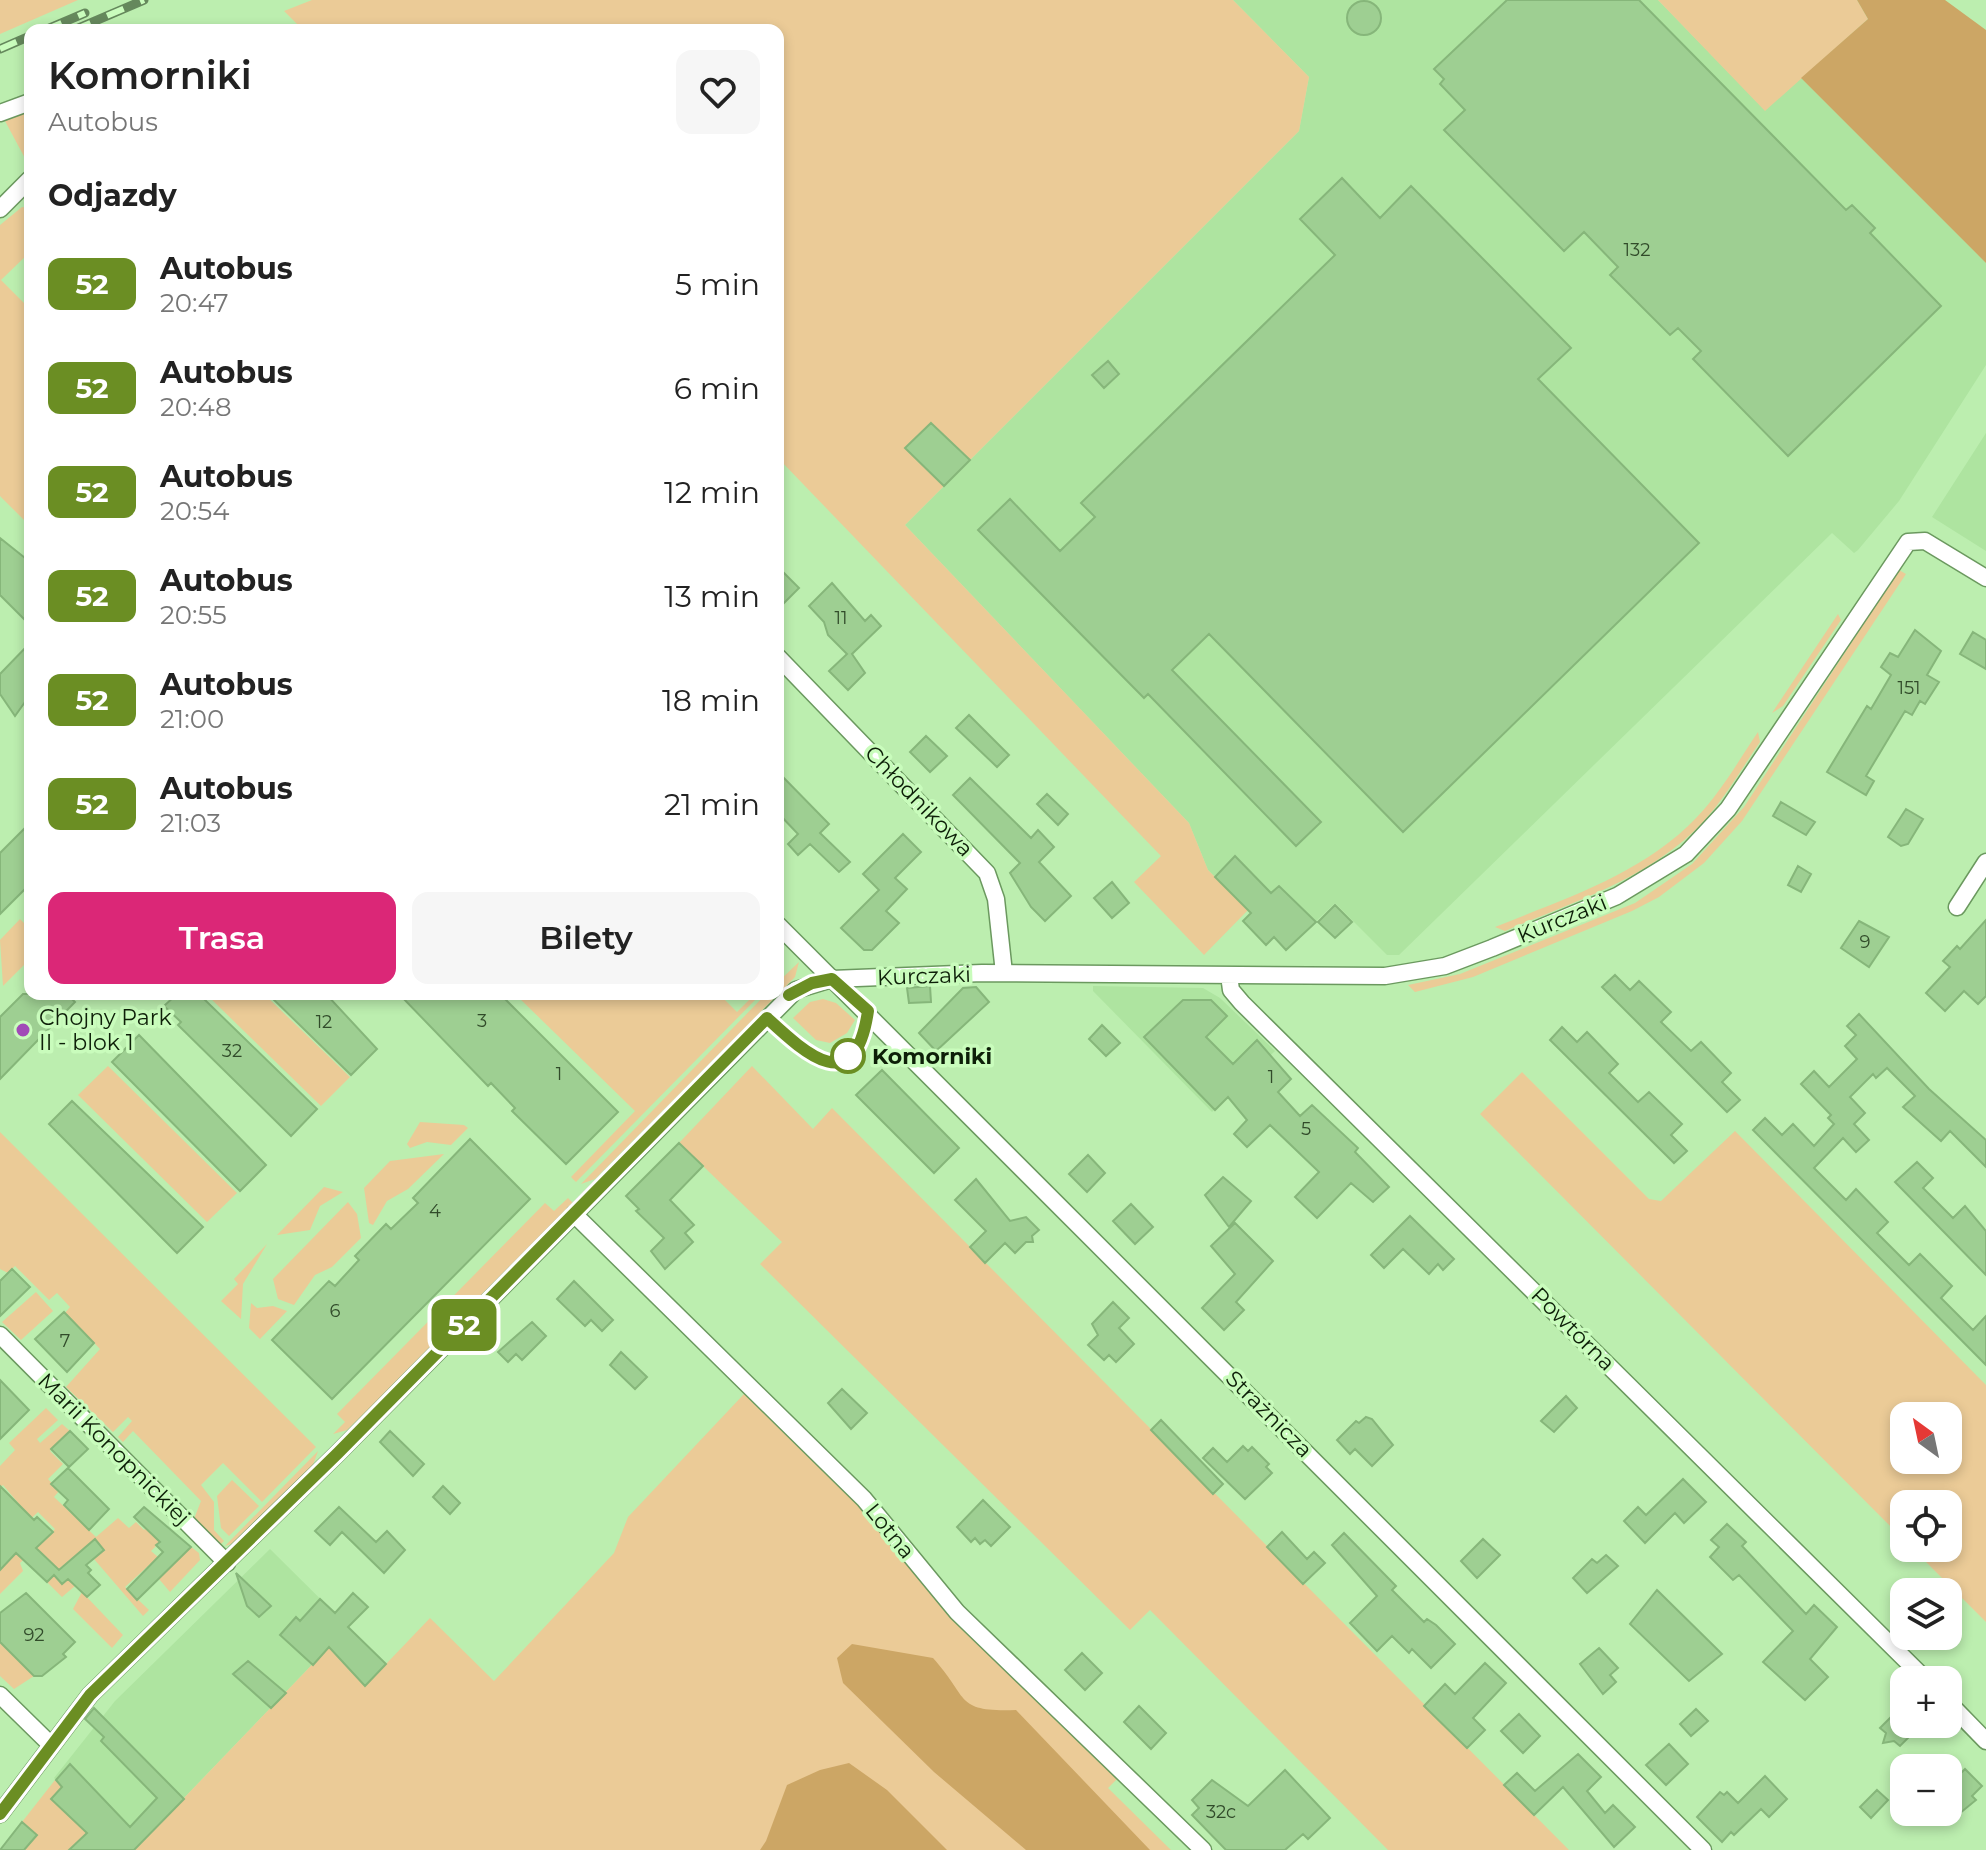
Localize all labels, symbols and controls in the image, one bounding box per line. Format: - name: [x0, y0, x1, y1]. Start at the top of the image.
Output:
- button: heart: [676, 50, 760, 134]
- text: Komorniki: [48, 52, 252, 99]
- text: Autobus: [48, 106, 158, 138]
- text: Odjazdy: [48, 177, 177, 214]
- house number: 132: [1624, 239, 1650, 261]
- text: Autobus: [160, 250, 293, 287]
- text: 5 min: [675, 266, 760, 303]
- text: 52: [75, 267, 109, 301]
- text: 20:47: [160, 287, 229, 319]
- text: Autobus: [160, 354, 293, 391]
- text: 6 min: [674, 370, 760, 407]
- text: 52: [75, 371, 109, 405]
- text: 20:48: [160, 391, 231, 423]
- text: Autobus: [160, 458, 293, 495]
- text: 12 min: [664, 474, 760, 511]
- text: 52: [75, 475, 109, 509]
- text: 20:54: [160, 495, 229, 527]
- text: Autobus: [160, 562, 293, 599]
- text: 13 min: [664, 578, 760, 615]
- text: 52: [75, 579, 109, 613]
- text: 20:55: [160, 599, 227, 631]
- house number: 11: [835, 607, 848, 629]
- text: Autobus: [160, 666, 293, 703]
- house number: 151: [1897, 677, 1921, 699]
- text: 18 min: [662, 682, 760, 719]
- text: 52: [75, 683, 109, 717]
- text: 21:00: [160, 703, 224, 735]
- street label: Chłodnikowa: [859, 740, 979, 862]
- text: Autobus: [160, 770, 293, 807]
- text: 21 min: [664, 786, 760, 823]
- text: 52: [75, 787, 109, 821]
- text: 21:03: [160, 807, 221, 839]
- street label: Kurczaki: [1513, 889, 1611, 949]
- button: Trasa: [48, 892, 396, 984]
- button: Bilety: [412, 892, 760, 984]
- house number: 9: [1860, 931, 1871, 953]
- street label: Kurczaki: [877, 961, 971, 991]
- place label: Chojny Park II - blok 1: [39, 1004, 172, 1056]
- house number: 3: [477, 1010, 487, 1032]
- house number: 12: [316, 1011, 332, 1033]
- marker: Chojny Park II - blok 1: [14, 1021, 32, 1039]
- marker: Komorniki: [831, 1039, 865, 1073]
- house number: 32: [222, 1040, 242, 1062]
- place label: Komorniki: [872, 1043, 992, 1070]
- house number: 1: [556, 1063, 562, 1085]
- house number: 1: [1268, 1066, 1274, 1088]
- house number: 5: [1301, 1118, 1311, 1140]
- house number: 4: [429, 1200, 441, 1222]
- street label: Powtórna: [1526, 1282, 1620, 1376]
- line badge: 52: [428, 1299, 500, 1351]
- house number: 6: [330, 1300, 341, 1322]
- text: 52: [447, 1308, 481, 1342]
- house number: 7: [60, 1330, 70, 1352]
- street label: Strażnicza: [1220, 1365, 1318, 1463]
- street label: Marii Konopnickiej: [32, 1367, 196, 1531]
- north arrow: [1890, 1402, 1962, 1474]
- map controls: [1890, 1402, 1962, 1826]
- button: locate: [1890, 1490, 1962, 1562]
- street label: Lotna: [860, 1498, 920, 1564]
- button: layers: [1890, 1578, 1962, 1650]
- house number: 92: [23, 1624, 45, 1646]
- button: +: [1890, 1666, 1962, 1738]
- button: −: [1890, 1754, 1962, 1826]
- house number: 32c: [1206, 1801, 1236, 1823]

